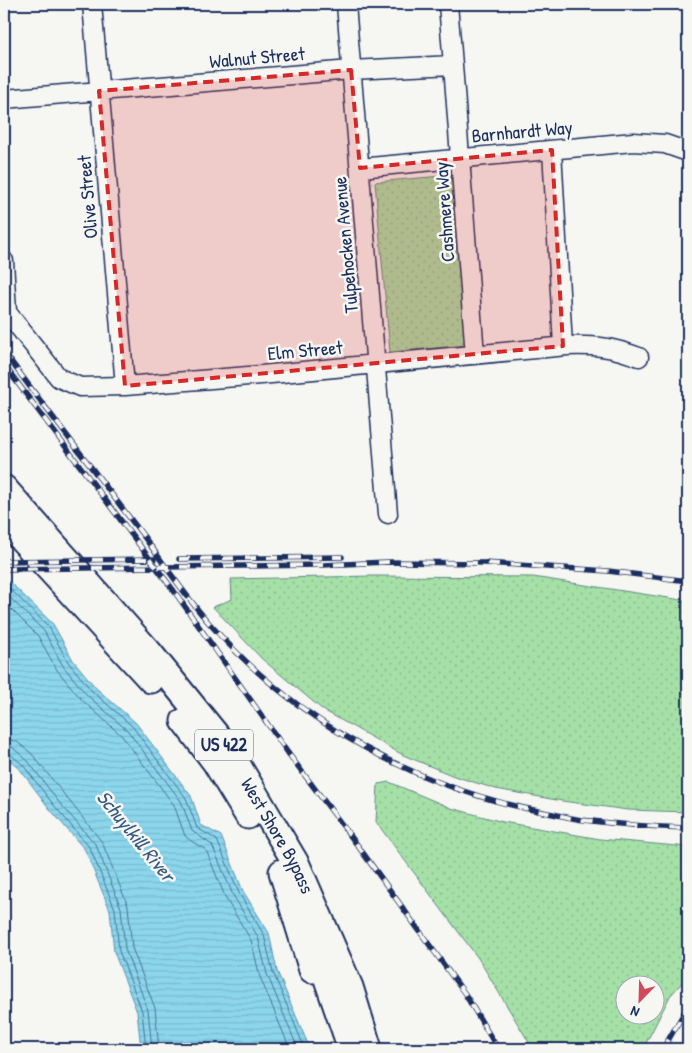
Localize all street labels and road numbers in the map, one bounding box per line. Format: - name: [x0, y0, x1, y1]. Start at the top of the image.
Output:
- street label: Walnut Street: [208, 40, 306, 74]
- street label: Barnhardt Way: [470, 114, 574, 148]
- street label: Olive Street: [70, 154, 104, 240]
- street label: Cashmere Way: [428, 161, 460, 263]
- street label: Tulpehocken Avenue: [326, 175, 364, 314]
- street label: Elm Street: [267, 334, 344, 366]
- road number: US 422: [195, 730, 253, 760]
- street label: West Shore Bypass: [235, 773, 321, 897]

